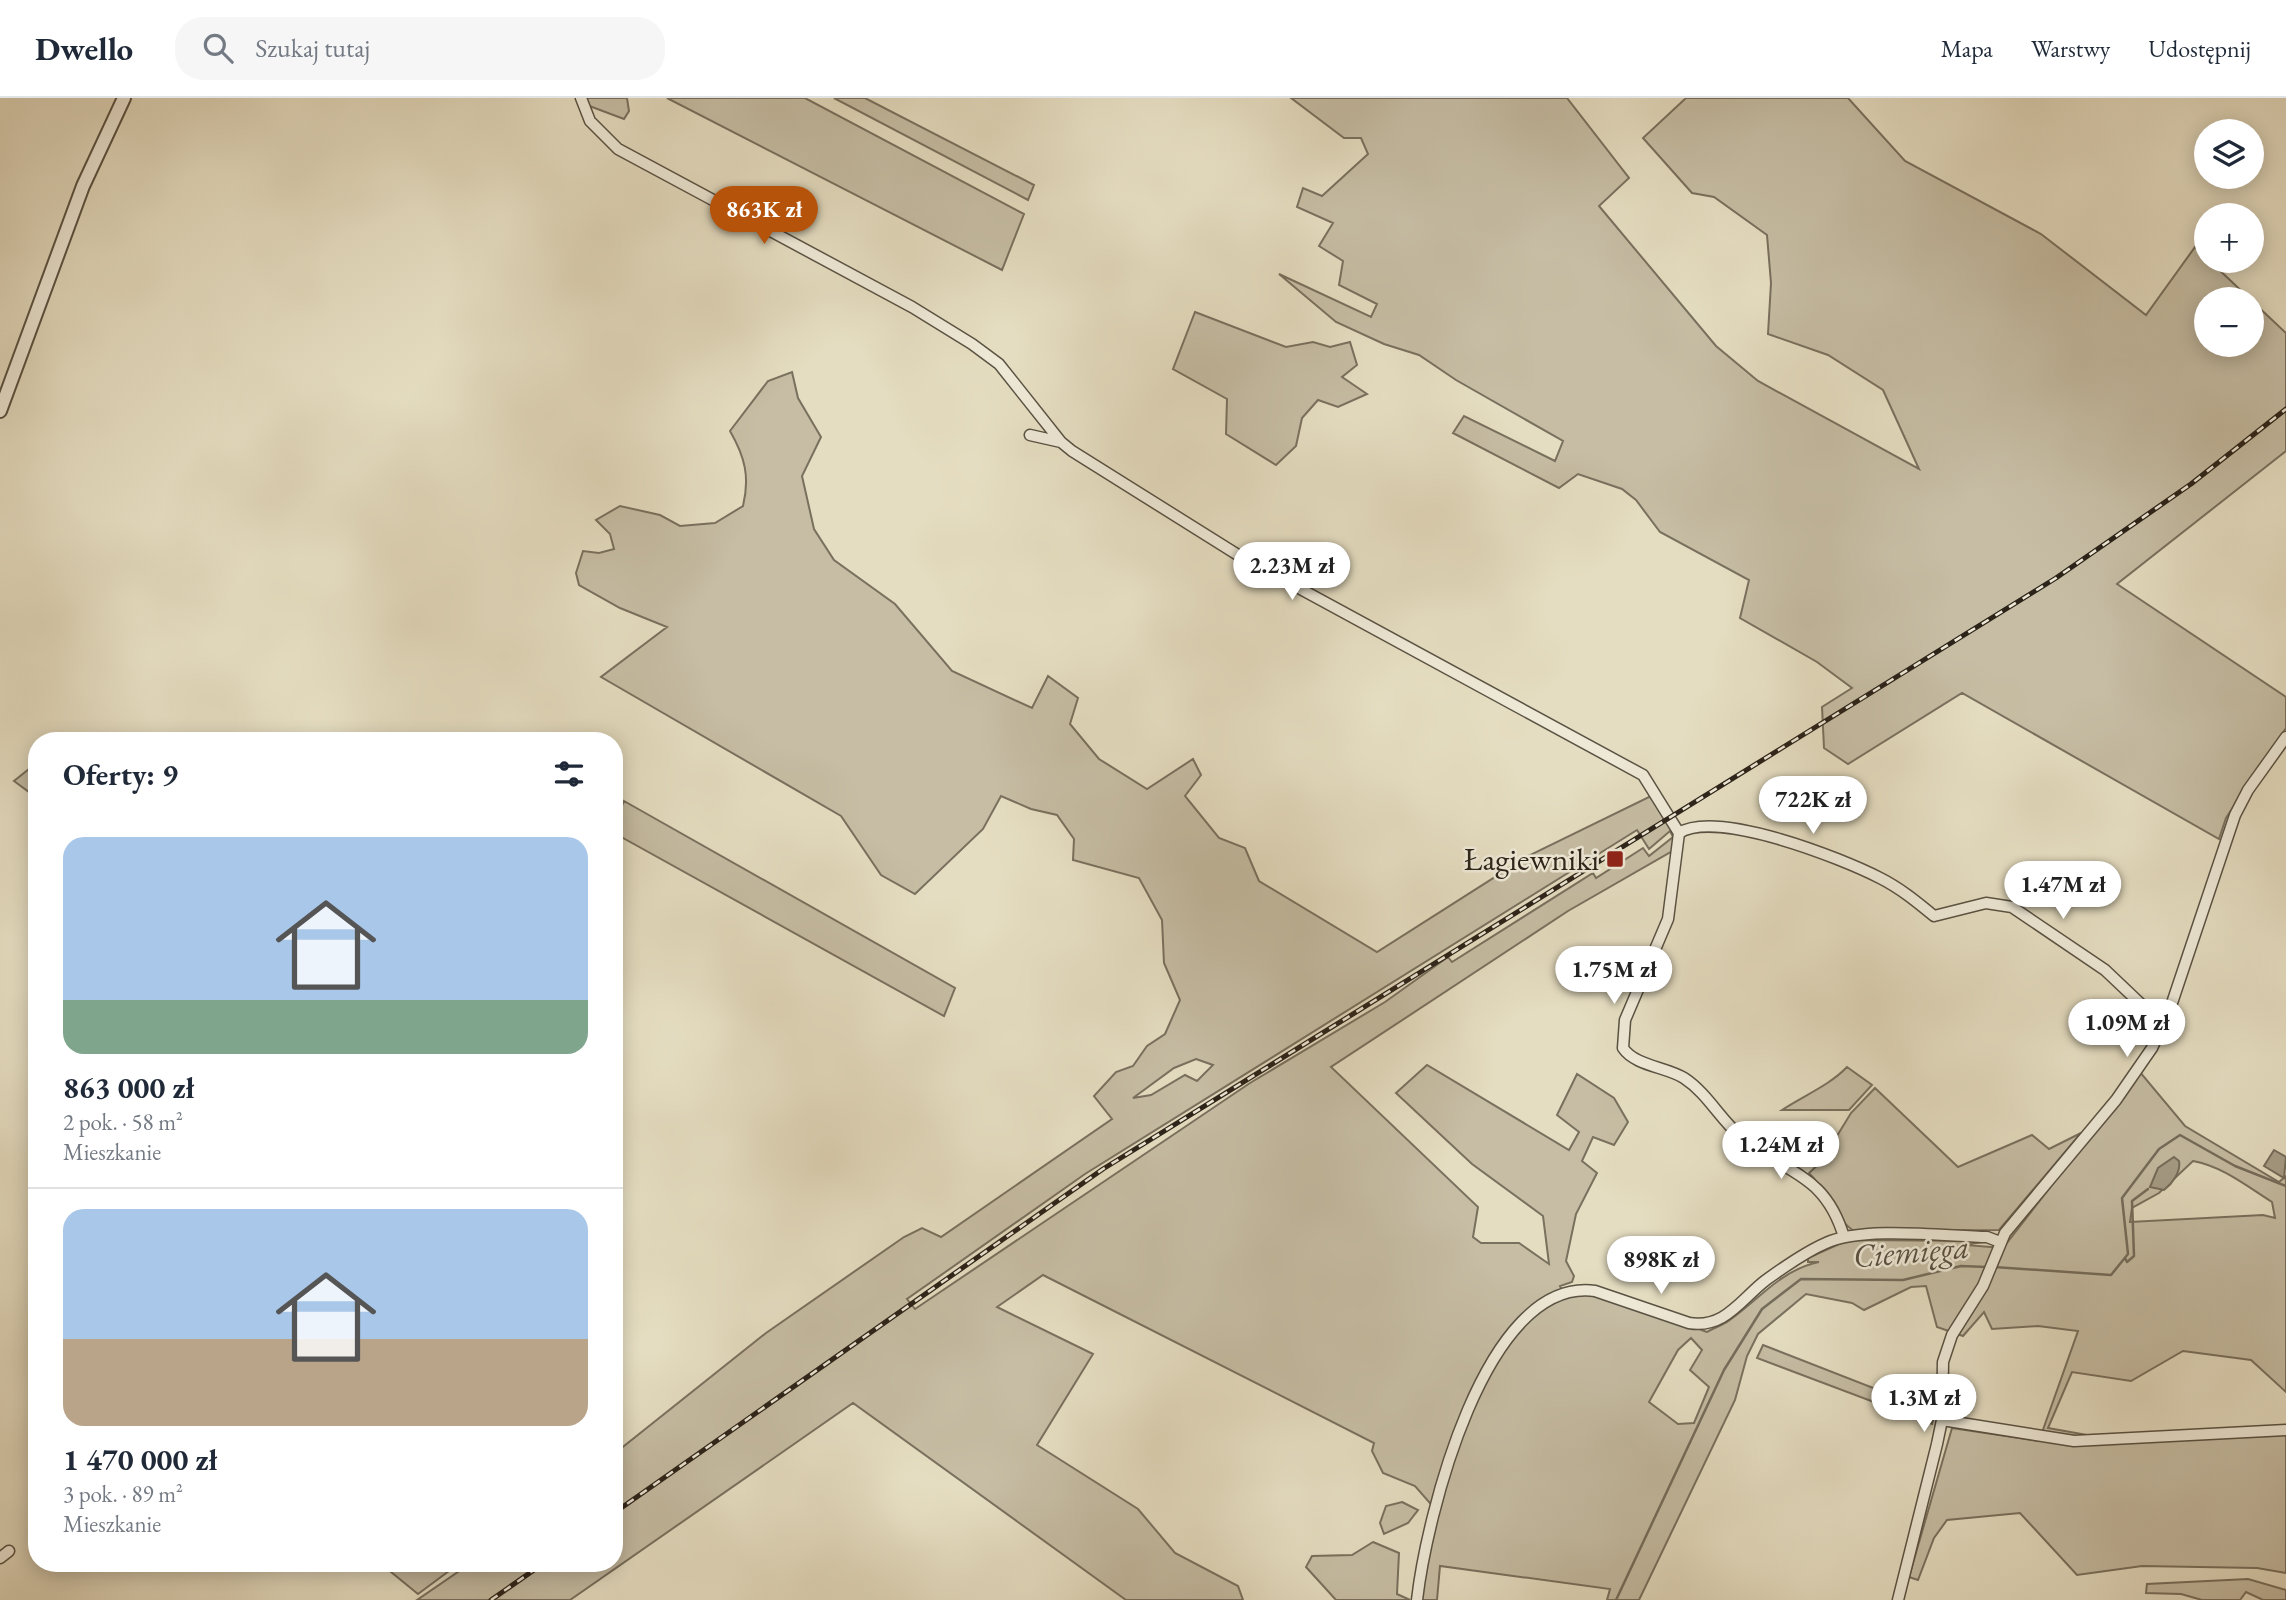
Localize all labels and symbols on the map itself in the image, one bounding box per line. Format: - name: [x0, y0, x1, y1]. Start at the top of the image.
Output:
- pin: 863K zł: [699, 186, 829, 246]
- pin: 2.23M zł: [1220, 542, 1364, 602]
- pin: 722K zł: [1748, 776, 1878, 836]
- place label: Łagiewniki: [1464, 838, 1599, 880]
- marker: Łagiewniki: [1605, 849, 1625, 869]
- pin: 1.47M zł: [1991, 862, 2135, 921]
- pin: 1.75M zł: [1542, 946, 1686, 1006]
- pin: 1.09M zł: [2055, 1000, 2199, 1059]
- pin: 1.24M zł: [1709, 1122, 1853, 1181]
- water label: Ciemięga: [1851, 1225, 1971, 1277]
- pin: 898K zł: [1596, 1236, 1726, 1296]
- pin: 1.3M zł: [1859, 1374, 1989, 1434]

